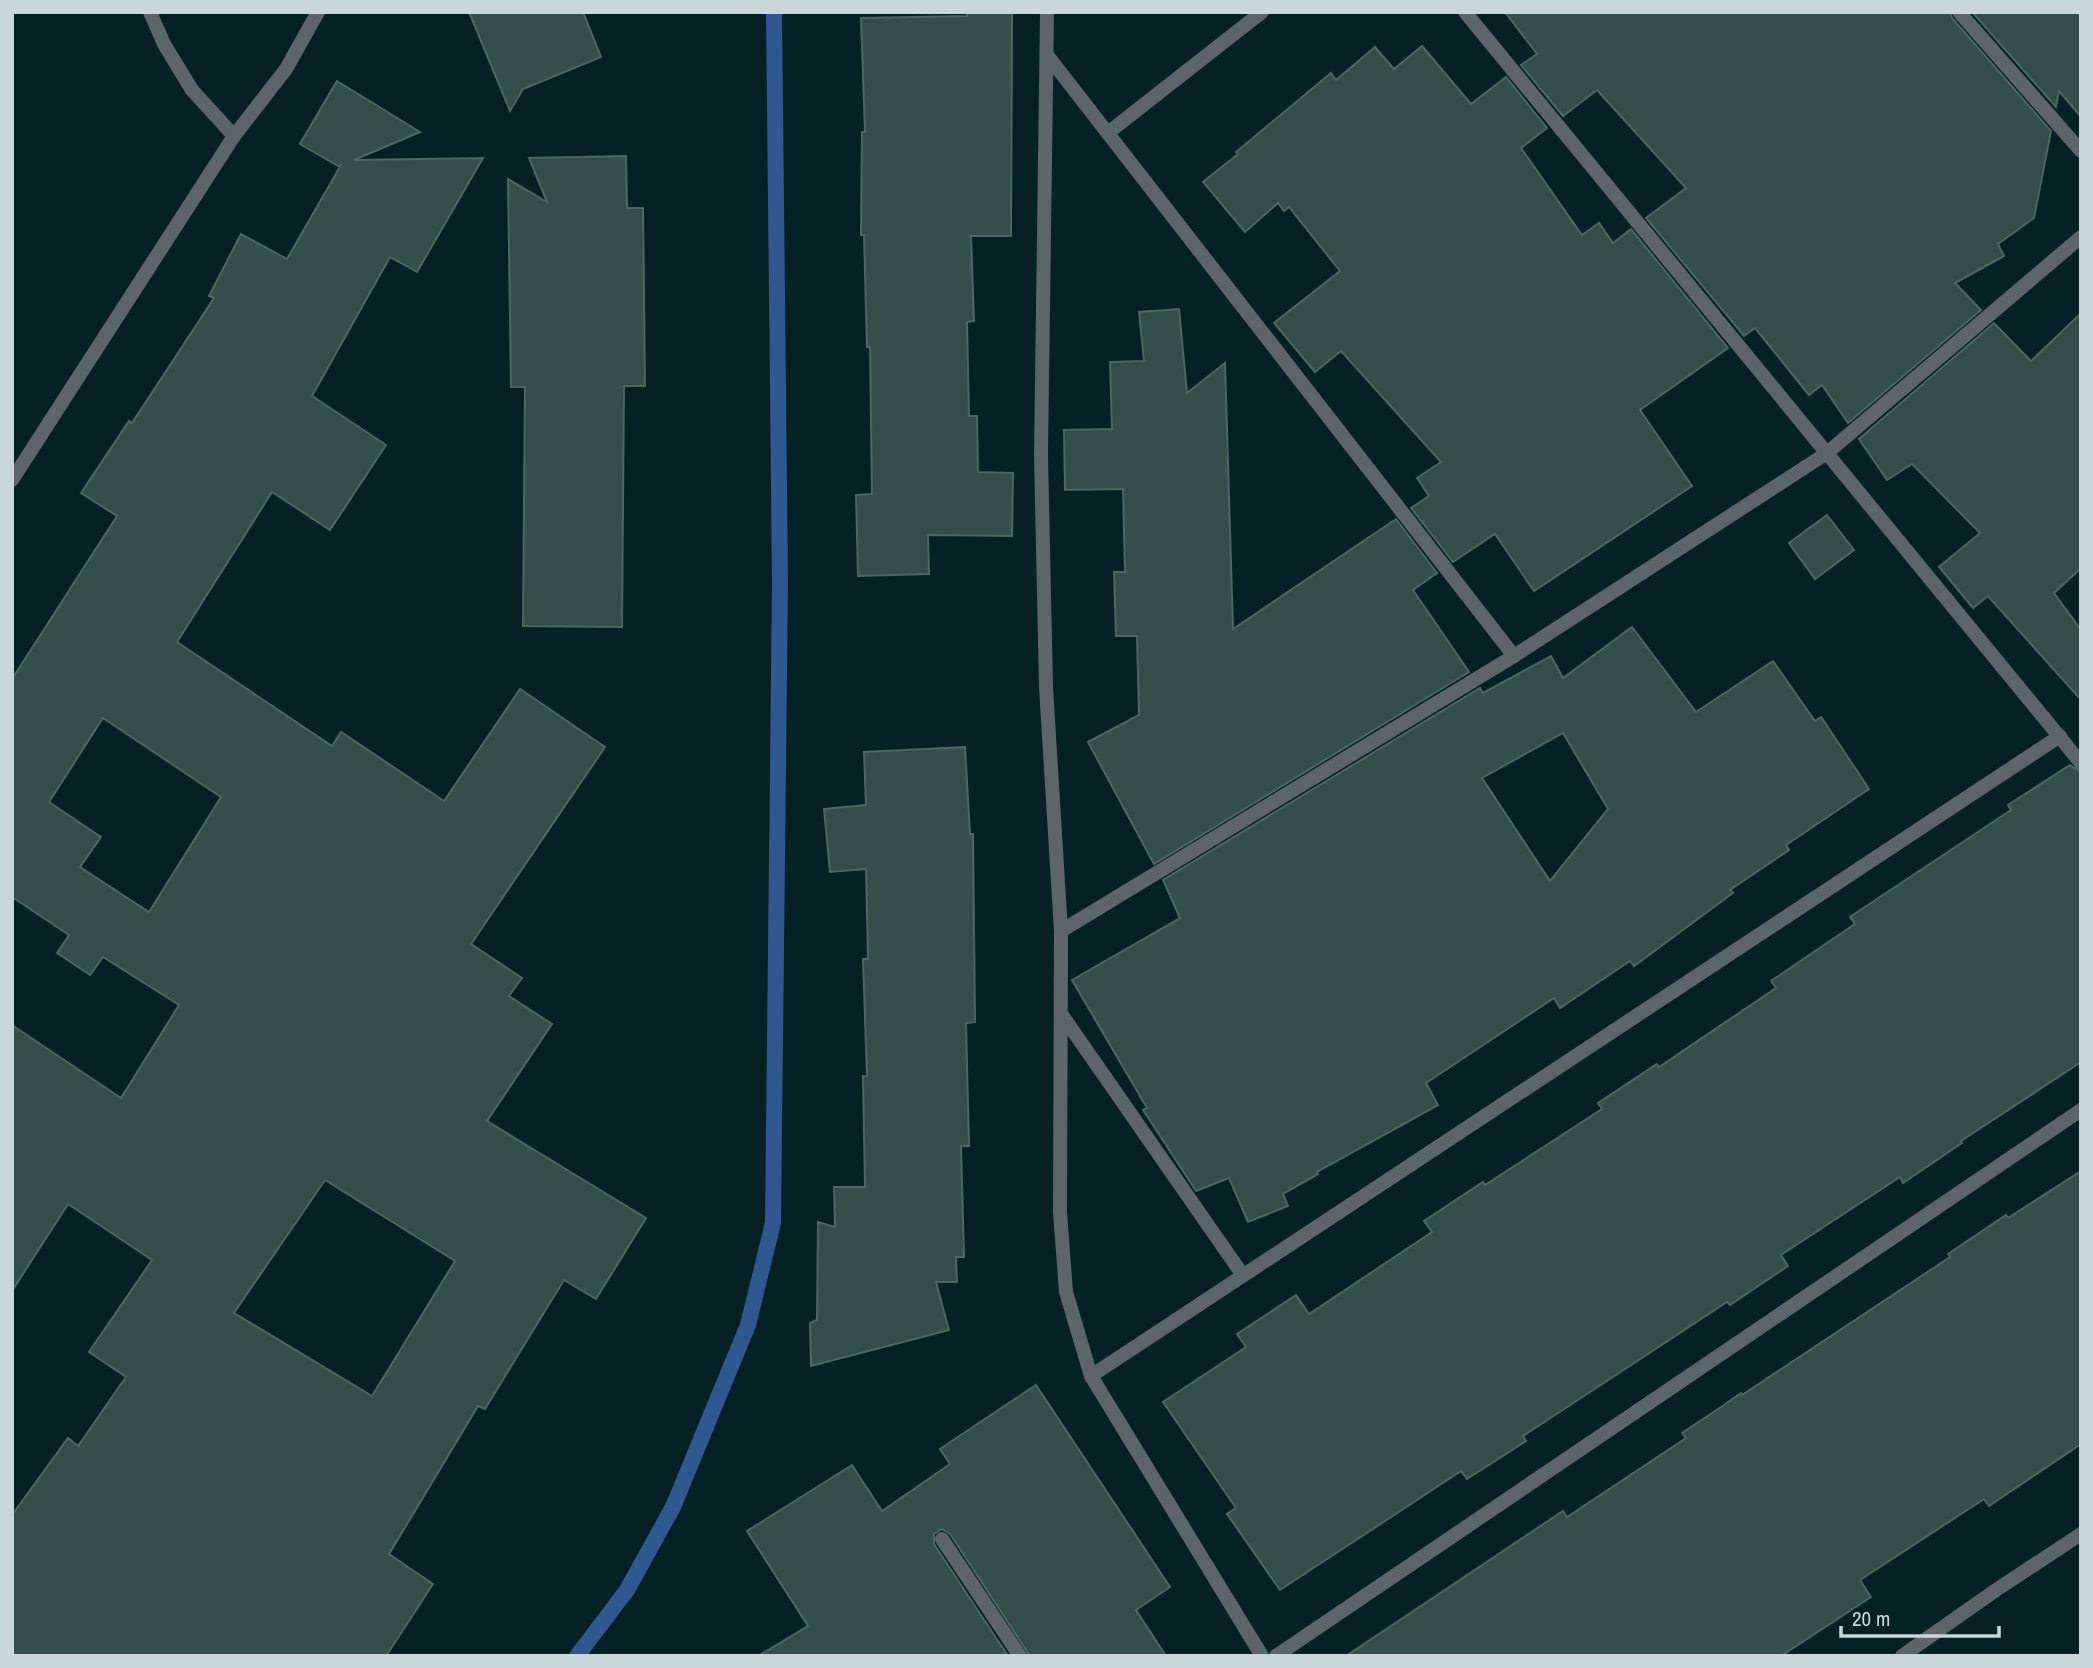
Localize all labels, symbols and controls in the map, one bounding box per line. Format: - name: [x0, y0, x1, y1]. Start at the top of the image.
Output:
- scale bar: [1841, 1594, 1998, 1638]
- text: 20 m: [1852, 1604, 1890, 1633]

